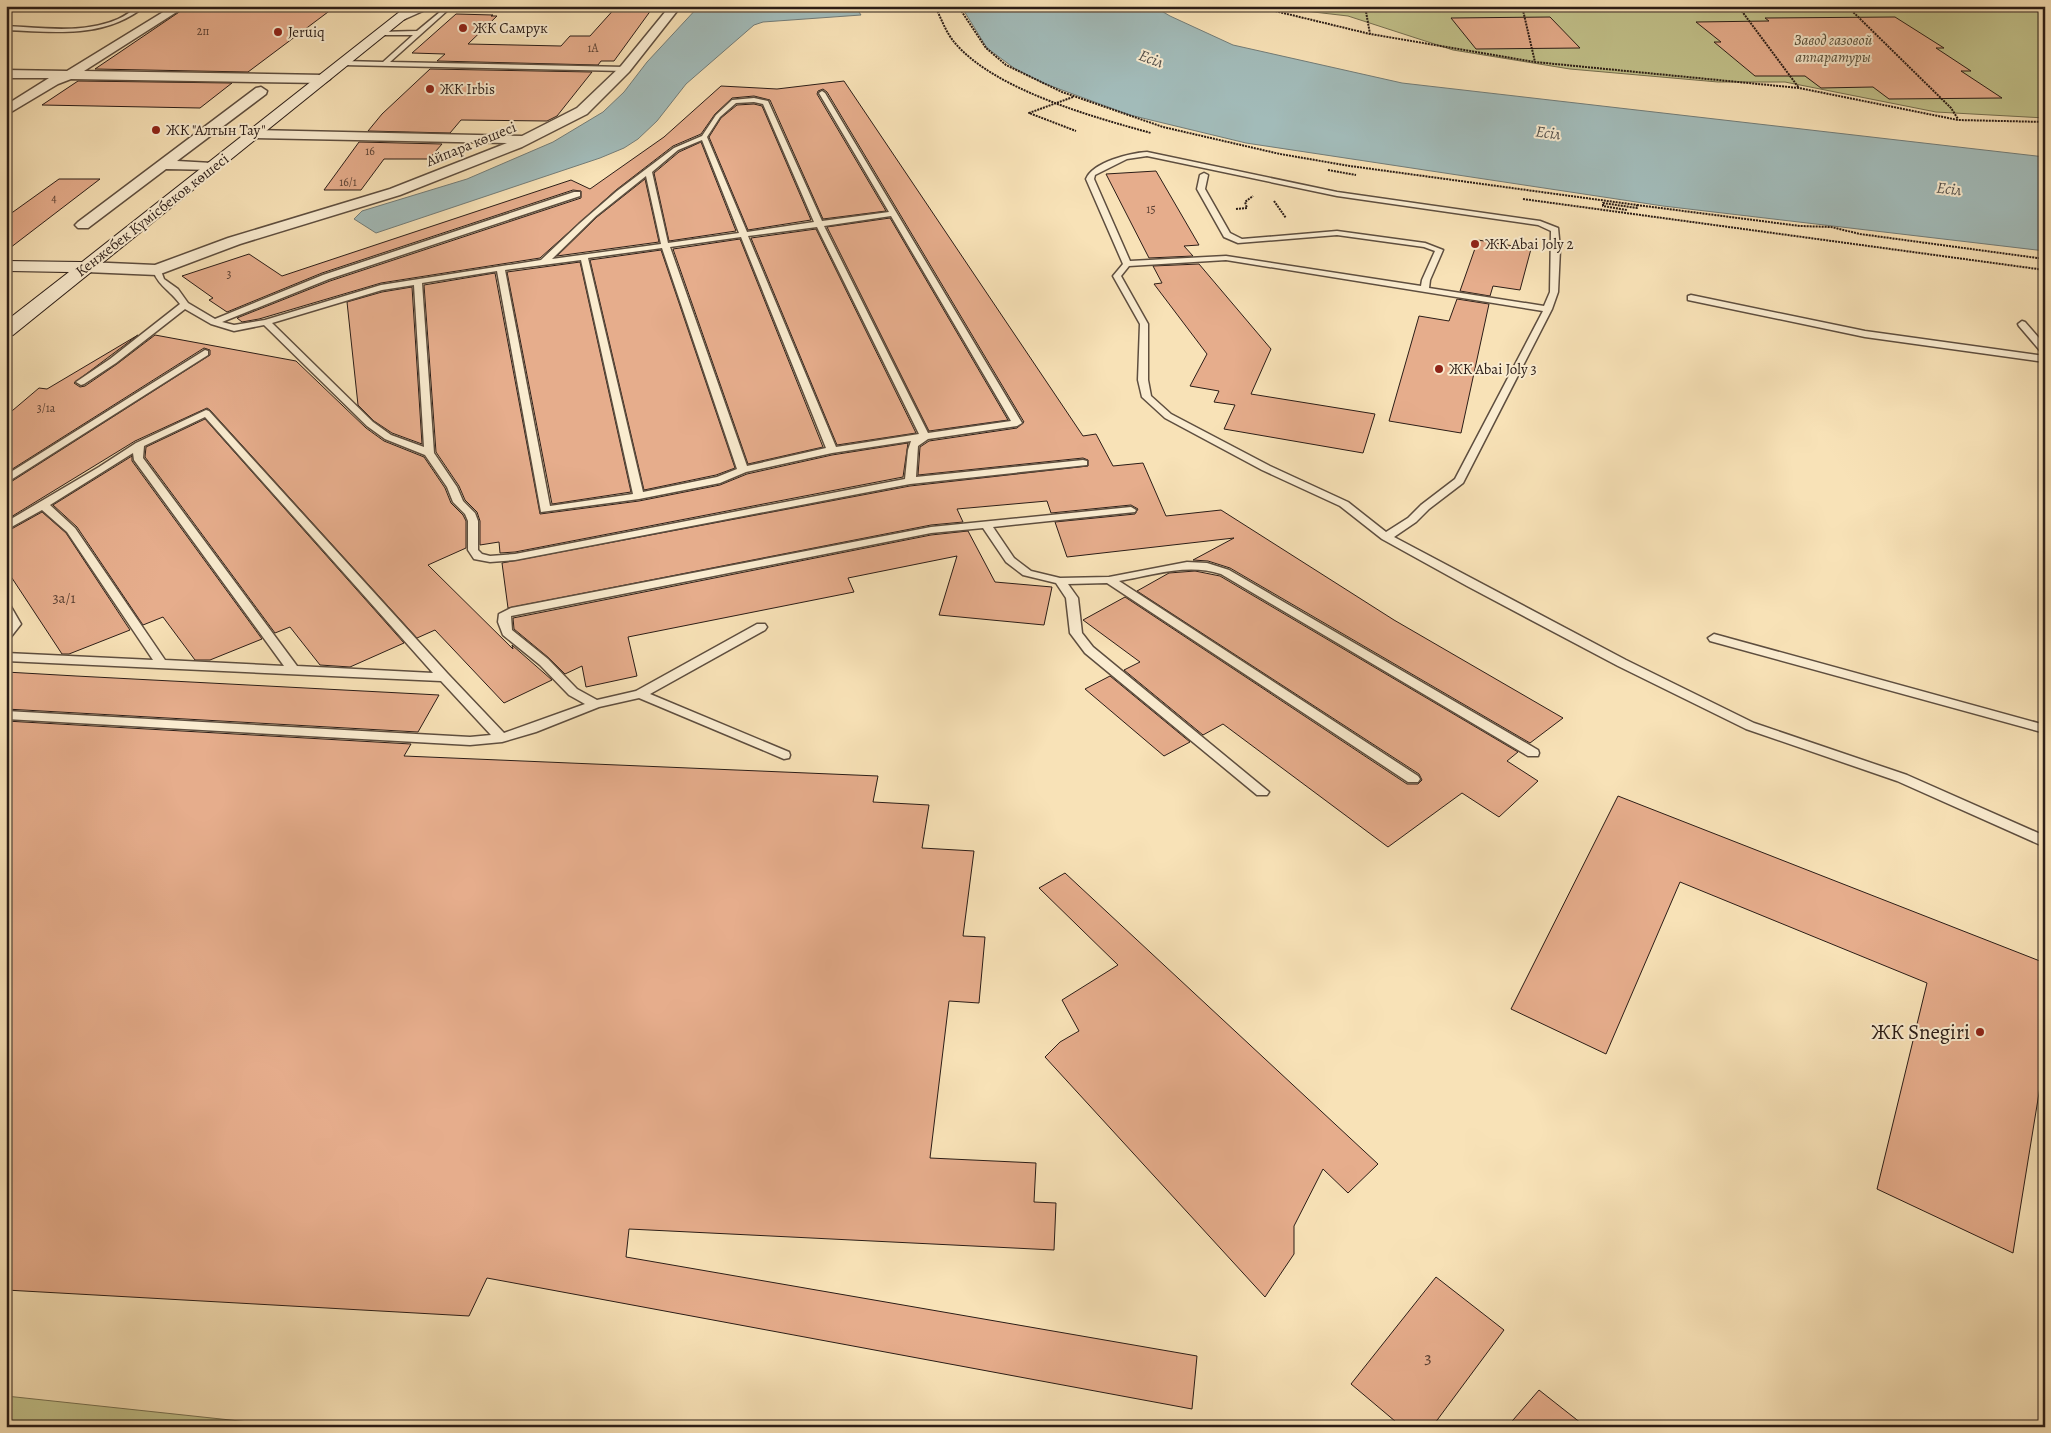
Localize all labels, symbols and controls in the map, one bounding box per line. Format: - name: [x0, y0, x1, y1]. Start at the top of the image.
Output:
- place label: ЖК Самрук: [473, 18, 548, 38]
- place label: Jeruiq: [288, 22, 325, 42]
- marker: ЖК Самрук: [457, 22, 469, 34]
- house number: 2п: [197, 23, 209, 39]
- marker: Jeruiq: [272, 26, 284, 38]
- park label: Завод газовой аппаратуры: [1794, 30, 1873, 67]
- house number: 1А: [587, 40, 600, 56]
- water label: Есіл: [1135, 44, 1167, 74]
- place label: ЖК Irbis: [440, 79, 495, 99]
- marker: ЖК Irbis: [424, 83, 436, 95]
- street label: Айпара көшесі: [422, 117, 519, 172]
- place label: ЖК "Алтын Тау": [166, 120, 266, 140]
- water label: Есіл: [1534, 120, 1563, 146]
- marker: ЖК "Алтын Тау": [150, 124, 162, 136]
- house number: 16: [365, 143, 375, 159]
- street label: Кенжебек Күмісбеков көшесі: [71, 149, 233, 281]
- house number: 16/1: [339, 174, 357, 190]
- water label: Есіл: [1935, 177, 1963, 202]
- house number: 4: [51, 190, 57, 206]
- house number: 15: [1146, 201, 1156, 217]
- place label: ЖК Abai Joly 2: [1485, 234, 1574, 254]
- marker: ЖК Abai Joly 2: [1469, 238, 1481, 250]
- house number: 3: [227, 266, 232, 282]
- place label: ЖК Abai Joly 3: [1449, 359, 1537, 379]
- marker: ЖК Abai Joly 3: [1433, 363, 1445, 375]
- house number: 3/1а: [37, 400, 56, 416]
- house number: 3а/1: [52, 588, 76, 608]
- place label: ЖК Snegiri: [1871, 1018, 1970, 1046]
- marker: ЖК Snegiri: [1974, 1026, 1986, 1038]
- house number: 3: [1424, 1345, 1432, 1369]

